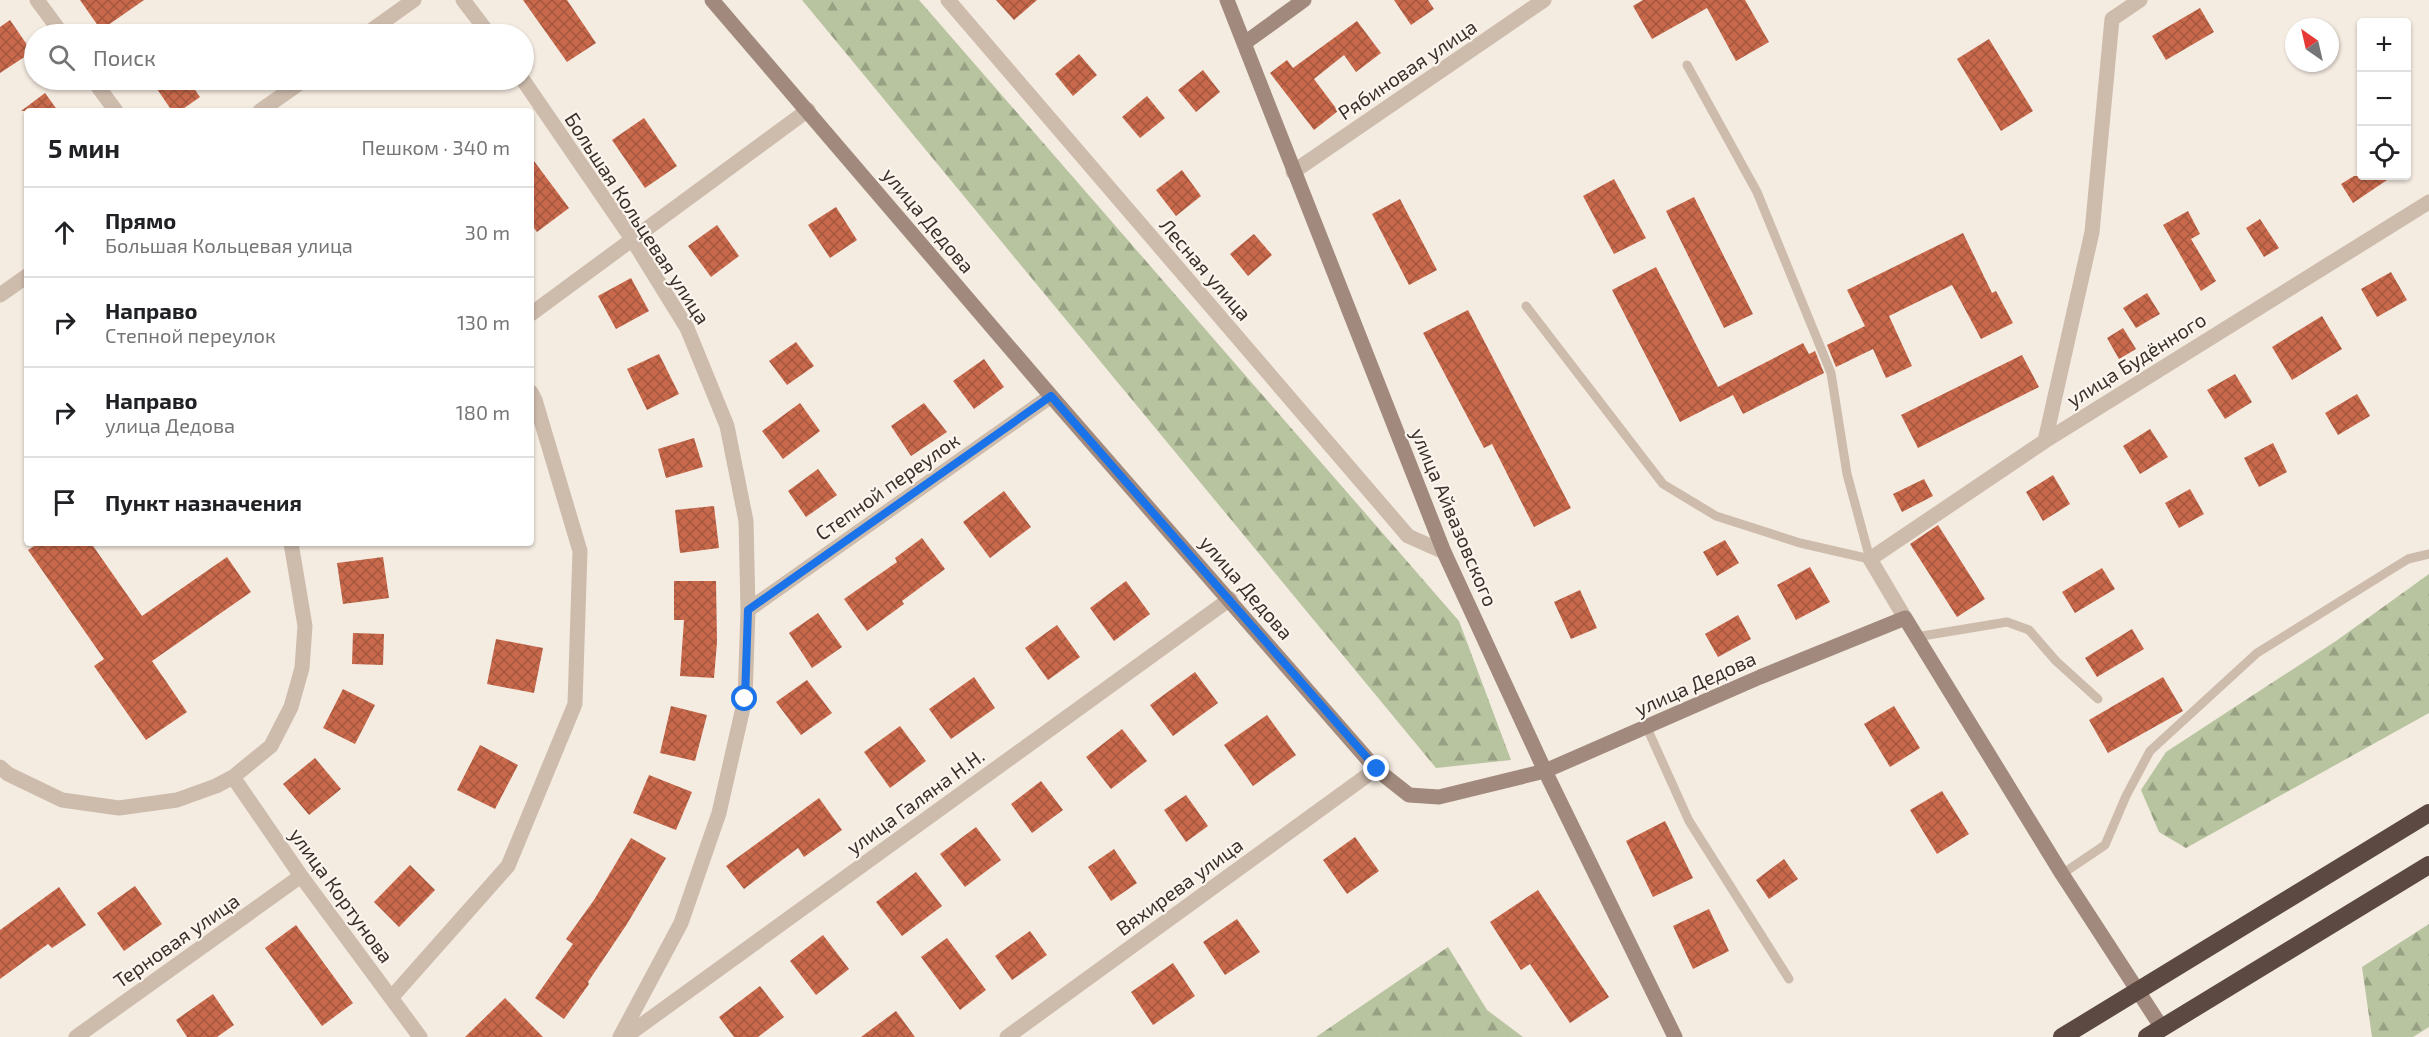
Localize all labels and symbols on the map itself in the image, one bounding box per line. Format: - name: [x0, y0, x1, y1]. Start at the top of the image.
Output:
- street label: Рябиновая улица: [1333, 14, 1482, 125]
- north arrow: [2285, 18, 2339, 72]
- street label: Большая Кольцевая улица: [560, 108, 716, 329]
- street label: улица Дедова: [877, 162, 980, 278]
- street label: Лесная улица: [1154, 213, 1257, 326]
- street label: улица Будённого: [2062, 307, 2211, 412]
- street label: улица Айвазовского: [1406, 424, 1503, 610]
- street label: Степной переулок: [810, 427, 965, 546]
- street label: улица Дедова: [1195, 530, 1299, 645]
- street label: улица Дедова: [1631, 646, 1760, 721]
- route start: [731, 685, 757, 711]
- street label: улица Галяна Н.Н.: [841, 743, 989, 860]
- route end: [1363, 755, 1389, 781]
- street label: улица Кортунова: [284, 823, 399, 968]
- street label: Вяхирева улица: [1111, 832, 1248, 941]
- street label: Терновая улица: [108, 888, 244, 993]

